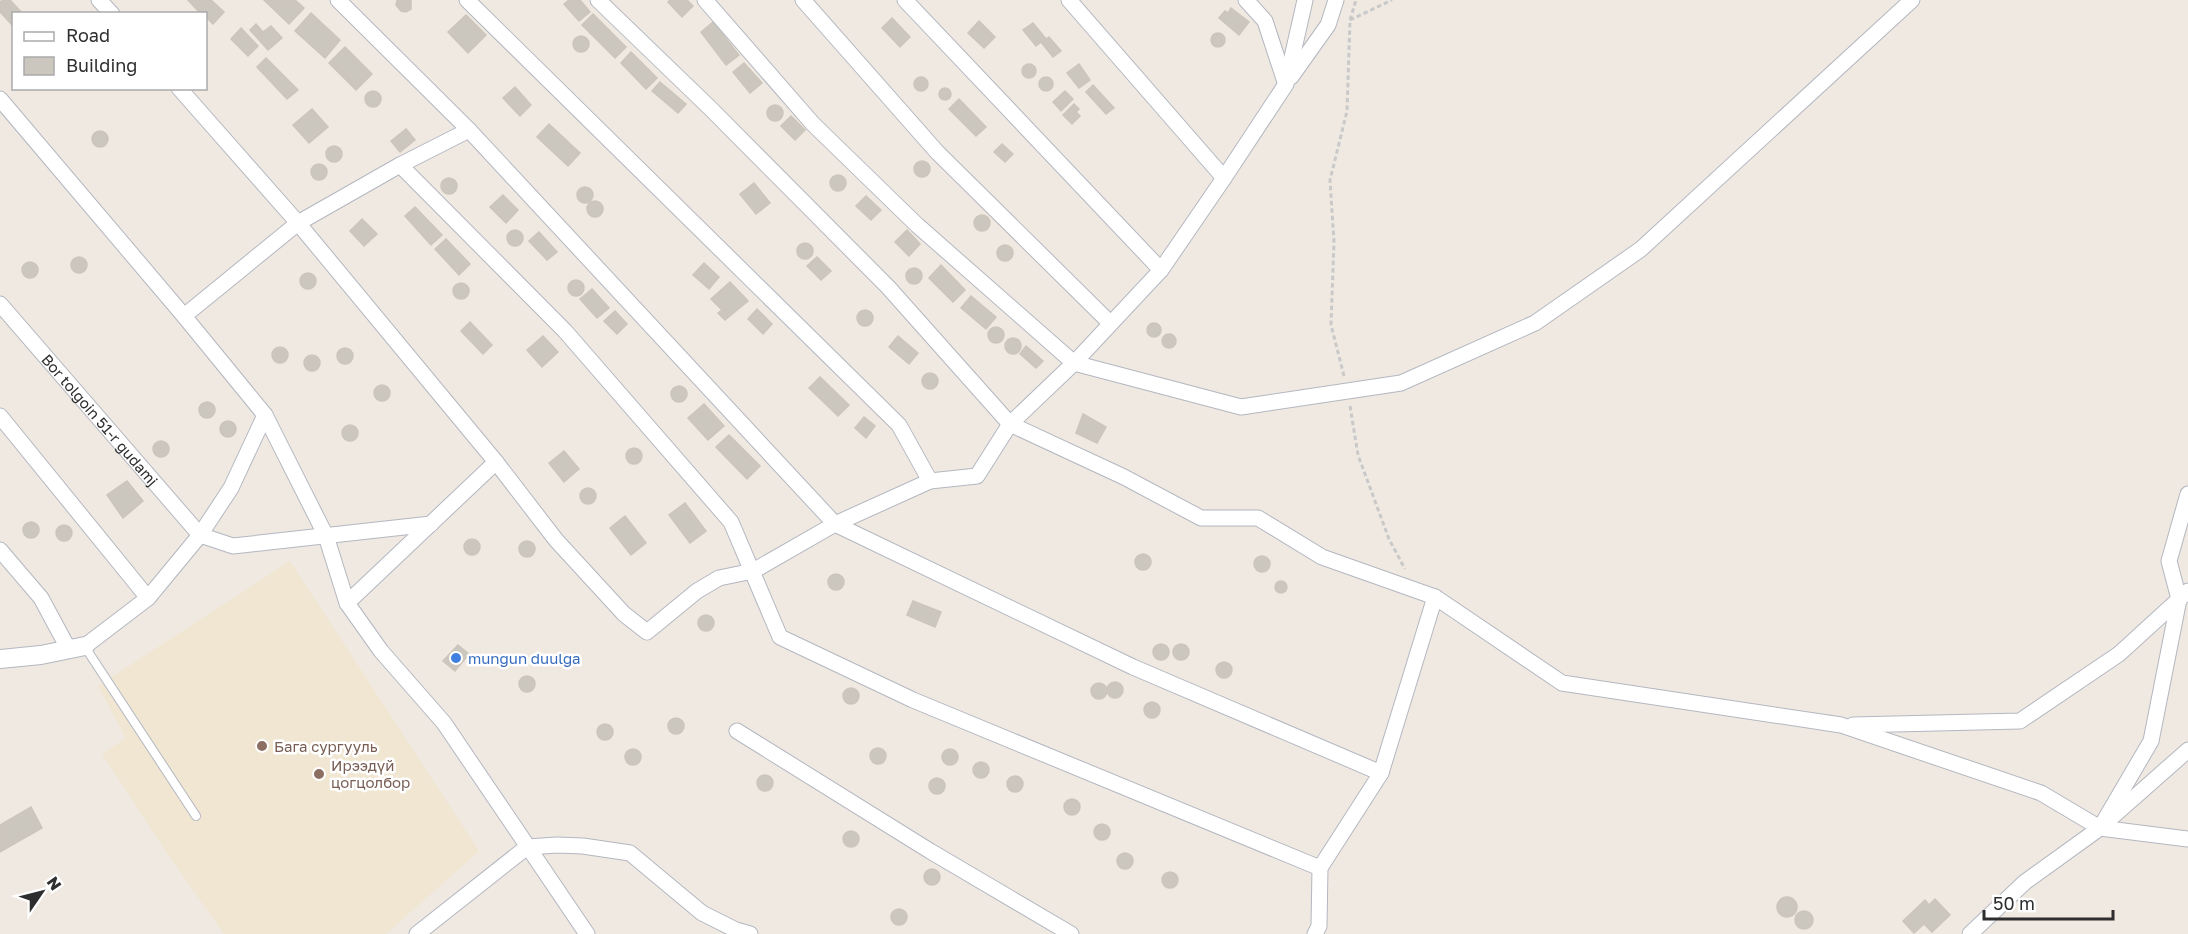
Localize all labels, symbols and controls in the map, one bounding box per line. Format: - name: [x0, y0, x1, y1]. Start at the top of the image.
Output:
- legend: [12, 12, 207, 90]
- text: Road: [66, 24, 110, 46]
- text: Building: [66, 54, 137, 76]
- street label: Bor tolgoin 51-r gudamj: [38, 350, 162, 489]
- place label: mungun duulga: [468, 649, 581, 667]
- marker: mungun duulga: [449, 651, 463, 665]
- place label: Бага сургууль: [274, 737, 378, 755]
- marker: Бага сургууль: [255, 739, 269, 753]
- place label: Ирээдүй цогцолбор: [331, 756, 410, 791]
- marker: Ирээдүй цогцолбор: [312, 767, 326, 781]
- north arrow: [12, 862, 72, 922]
- text: N: [43, 873, 66, 894]
- scale bar: [1984, 883, 2113, 921]
- text: 50 m: [1993, 892, 2035, 914]

